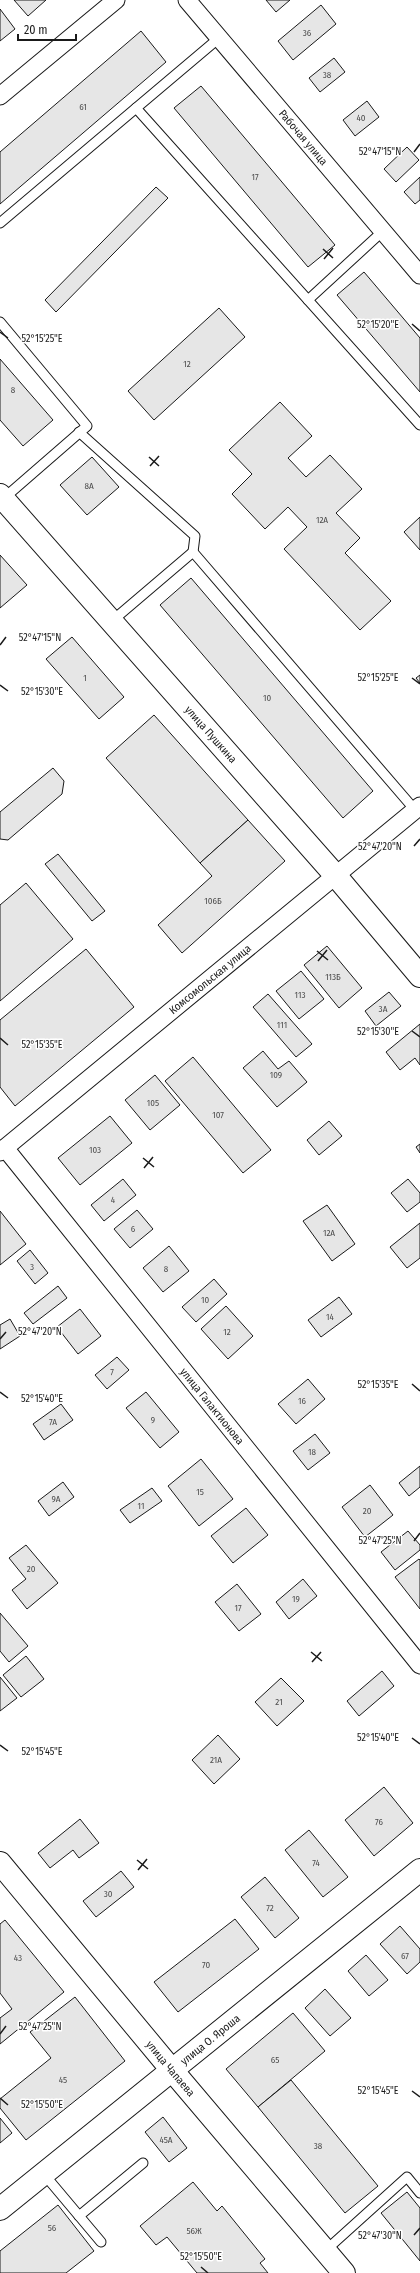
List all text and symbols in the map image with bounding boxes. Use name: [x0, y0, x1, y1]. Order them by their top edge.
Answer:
scale bar: [18, 16, 76, 42]
text: 20 m: [24, 23, 48, 37]
house number: 36: [303, 28, 312, 38]
house number: 38: [323, 70, 332, 80]
house number: 61: [79, 102, 87, 112]
street label: Рабочая улица: [276, 107, 330, 168]
house number: 40: [356, 113, 366, 123]
text: 52°47'15"N: [359, 146, 401, 158]
house number: 17: [251, 172, 259, 182]
text: 52°15'20"E: [357, 319, 399, 331]
text: 52°15'25"E: [22, 333, 63, 345]
house number: 12: [183, 359, 191, 369]
house number: 8: [11, 385, 16, 395]
house number: 8А: [84, 481, 94, 491]
house number: 12А: [316, 515, 328, 525]
text: 52°47'15"N: [19, 632, 61, 644]
text: 52°15'25"E: [358, 672, 399, 684]
house number: 1: [83, 673, 87, 683]
text: 52°15'30"E: [21, 686, 63, 698]
house number: 10: [263, 693, 271, 703]
street label: улица Пушкина: [182, 703, 239, 766]
text: 52°47'20"N: [358, 841, 402, 853]
house number: 106Б: [204, 896, 222, 906]
street label: Комсомольская улица: [167, 942, 254, 1017]
house number: 113Б: [325, 972, 341, 982]
house number: 113: [295, 990, 305, 1000]
house number: 3А: [379, 1004, 388, 1014]
house number: 111: [277, 1020, 287, 1030]
text: 52°15'30"E: [357, 1026, 399, 1038]
text: 52°15'35"E: [21, 1039, 63, 1051]
house number: 109: [270, 1070, 282, 1080]
house number: 105: [147, 1098, 159, 1108]
house number: 107: [212, 1110, 224, 1120]
house number: 103: [89, 1145, 101, 1155]
house number: 4: [111, 1195, 116, 1205]
house number: 6: [131, 1224, 136, 1234]
house number: 12А: [323, 1228, 335, 1238]
house number: 3: [30, 1262, 34, 1272]
house number: 8: [164, 1264, 169, 1274]
house number: 10: [201, 1295, 209, 1305]
house number: 14: [326, 1312, 335, 1322]
text: 52°47'20"N: [18, 1326, 62, 1338]
house number: 12: [223, 1327, 231, 1337]
street label: улица Галактионова: [177, 1366, 246, 1447]
house number: 7: [110, 1367, 114, 1377]
text: 52°15'35"E: [357, 1379, 399, 1391]
text: 52°15'40"E: [21, 1393, 63, 1405]
house number: 16: [298, 1396, 307, 1406]
house number: 9: [151, 1415, 155, 1425]
house number: 7А: [49, 1417, 57, 1427]
house number: 18: [308, 1447, 317, 1457]
house number: 15: [196, 1487, 204, 1497]
house number: 9А: [51, 1494, 61, 1504]
house number: 11: [138, 1501, 144, 1511]
house number: 20: [363, 1506, 372, 1516]
text: 52°47'25"N: [359, 1535, 401, 1547]
house number: 20: [27, 1564, 36, 1574]
house number: 19: [292, 1594, 300, 1604]
house number: 17: [234, 1603, 242, 1613]
house number: 21: [275, 1697, 283, 1707]
text: 52°15'40"E: [357, 1732, 399, 1744]
text: 52°15'45"E: [22, 1746, 63, 1758]
house number: 21А: [210, 1755, 222, 1765]
house number: 76: [375, 1817, 383, 1827]
house number: 74: [312, 1858, 320, 1868]
house number: 30: [104, 1889, 113, 1899]
house number: 72: [266, 1903, 274, 1913]
house number: 67: [401, 1951, 409, 1961]
house number: 43: [14, 1953, 22, 1963]
house number: 70: [202, 1960, 210, 1970]
street label: улица О. Яроша: [178, 2012, 243, 2068]
text: 52°47'25"N: [19, 2021, 61, 2033]
street label: улица Чапаева: [143, 2038, 197, 2099]
house number: 65: [271, 2055, 279, 2065]
house number: 45: [59, 2075, 67, 2085]
text: 52°15'45"E: [358, 2085, 399, 2097]
text: 52°15'50"E: [21, 2099, 63, 2111]
house number: 45А: [159, 2135, 173, 2145]
house number: 38: [314, 2141, 323, 2151]
house number: 56: [48, 2223, 57, 2233]
house number: 56Ж: [186, 2226, 202, 2236]
text: 52°47'30"N: [358, 2230, 402, 2242]
text: 52°15'50"E: [180, 2251, 222, 2263]

